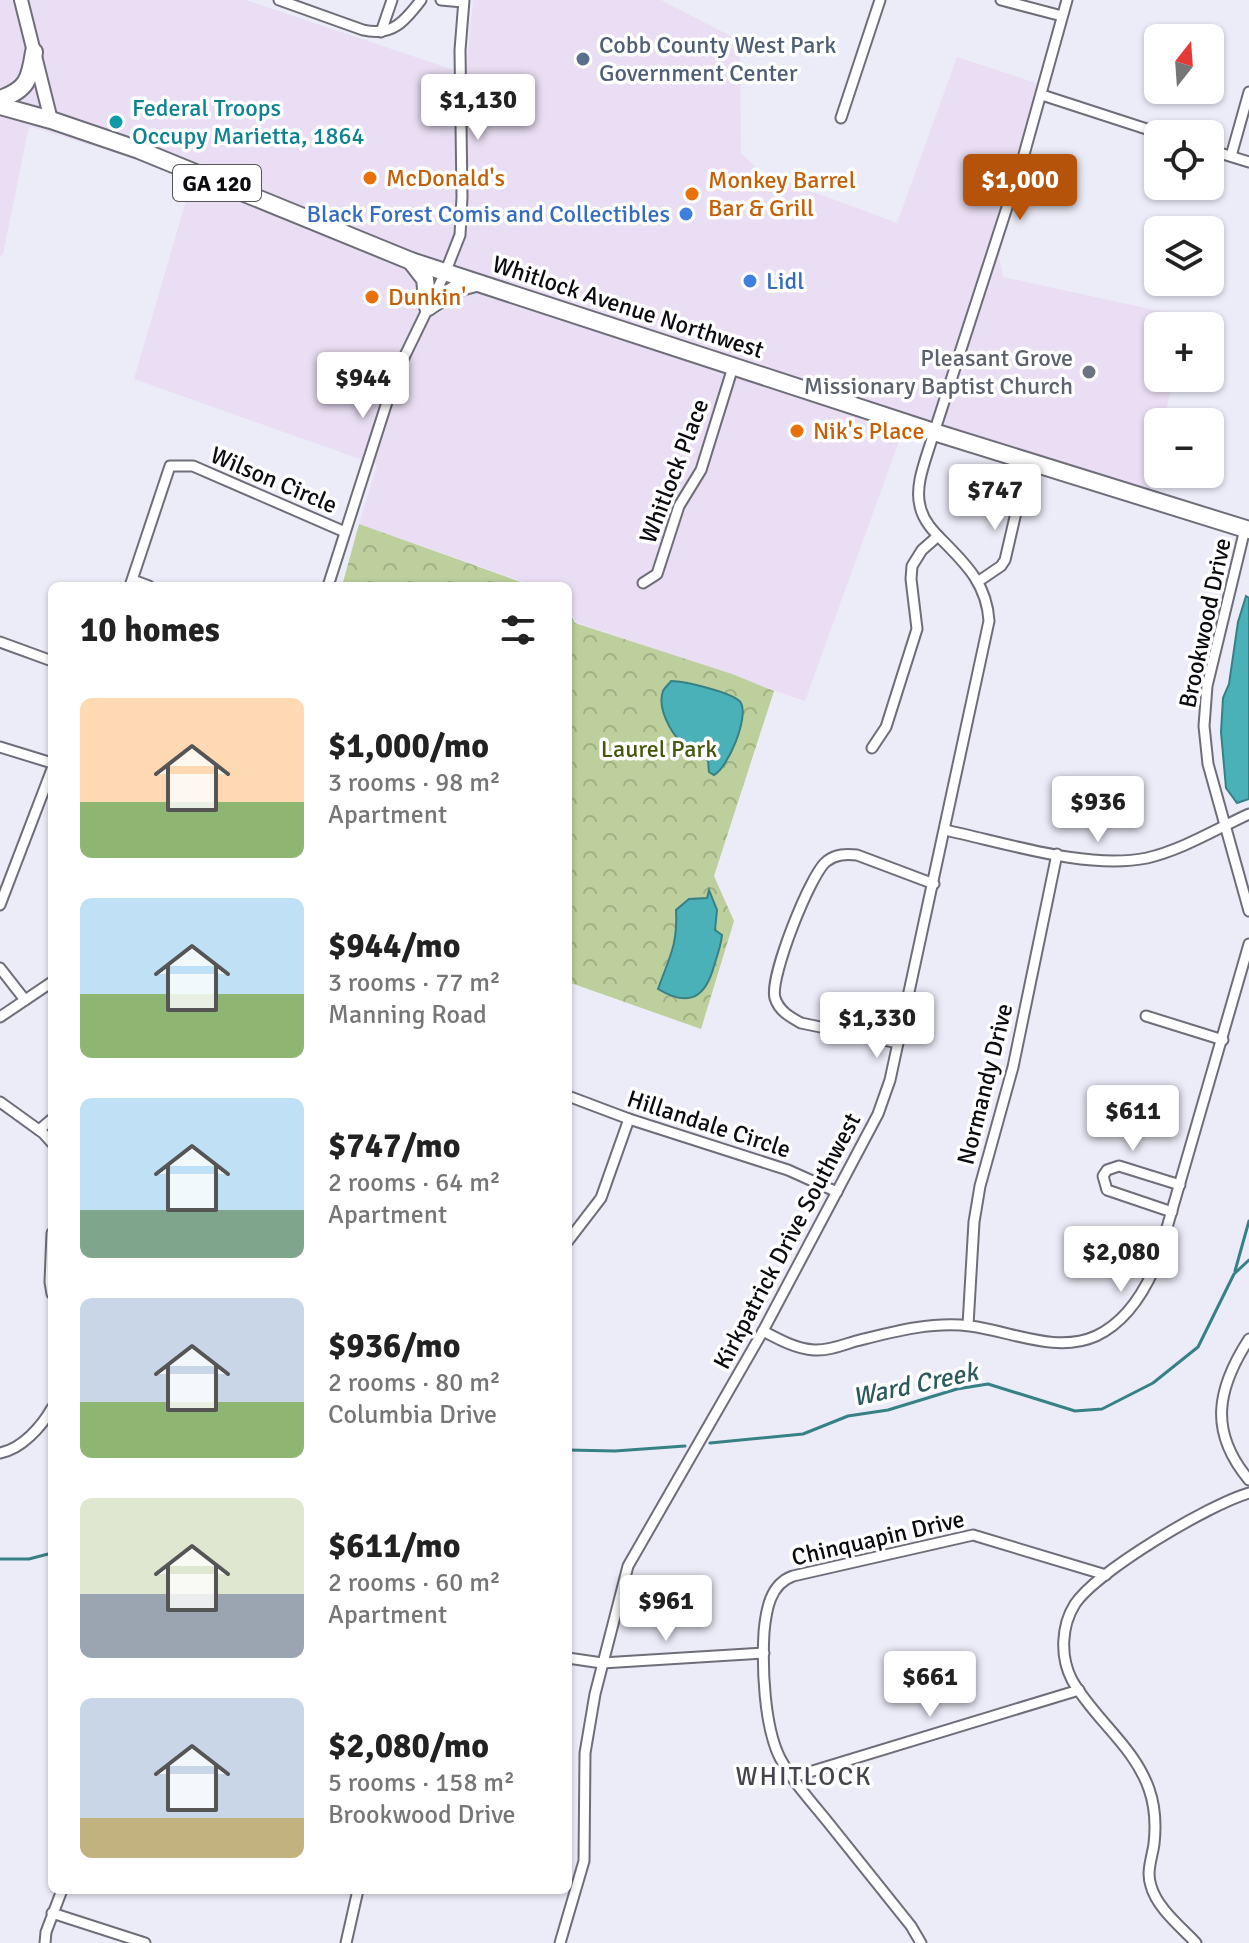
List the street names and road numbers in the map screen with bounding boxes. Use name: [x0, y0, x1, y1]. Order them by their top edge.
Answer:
road number: GA 120: [173, 165, 261, 201]
street label: Whitlock Avenue Northwest: [488, 249, 768, 365]
street label: Whitlock Place: [633, 395, 715, 547]
street label: Wilson Circle: [206, 440, 342, 520]
street label: Brookwood Drive: [1172, 535, 1238, 711]
street label: Normandy Drive: [950, 1000, 1020, 1168]
street label: Hillandale Circle: [623, 1083, 795, 1165]
street label: Kirkpatrick Drive Southwest: [707, 1108, 867, 1374]
street label: Chinquapin Drive: [789, 1504, 967, 1572]

